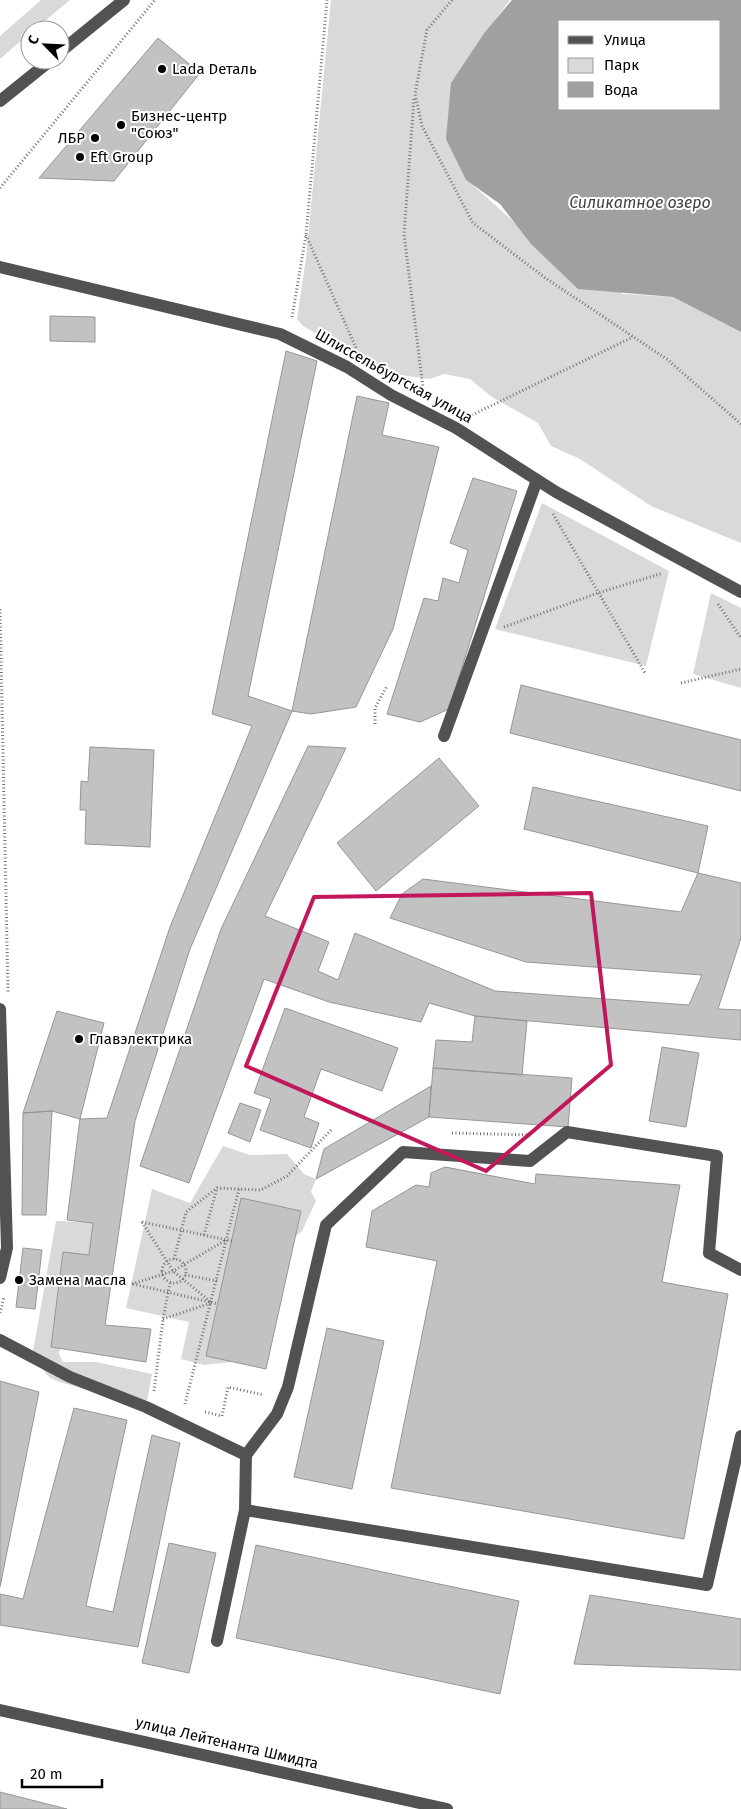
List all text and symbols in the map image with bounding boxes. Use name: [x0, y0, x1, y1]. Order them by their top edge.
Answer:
north arrow: [20, 20, 70, 70]
legend: [558, 20, 721, 110]
text: Улица: [604, 31, 646, 49]
text: С: [24, 33, 43, 47]
text: Парк: [604, 56, 639, 74]
place label: Lada Dеталь: [172, 60, 257, 78]
marker: Lada Dеталь: [156, 63, 168, 75]
text: Вода: [604, 81, 638, 99]
place label: Бизнес-центр "Союз": [131, 107, 227, 142]
marker: Бизнес-центр "Союз": [115, 119, 127, 131]
place label: ЛБР: [58, 129, 85, 147]
marker: ЛБР: [89, 132, 101, 144]
place label: Eft Group: [90, 148, 153, 166]
marker: Eft Group: [74, 151, 86, 163]
water label: Силикатное озеро: [569, 193, 711, 212]
street label: Шлиссельбургская улица: [312, 325, 476, 427]
place label: Главэлектрика: [89, 1030, 192, 1048]
marker: Главэлектрика: [73, 1033, 85, 1045]
place label: Замена масла: [29, 1271, 126, 1289]
marker: Замена масла: [13, 1274, 25, 1286]
street label: улица Лейтенанта Шмидта: [134, 1713, 320, 1773]
scale bar: [22, 1756, 102, 1788]
text: 20 m: [30, 1765, 63, 1783]

